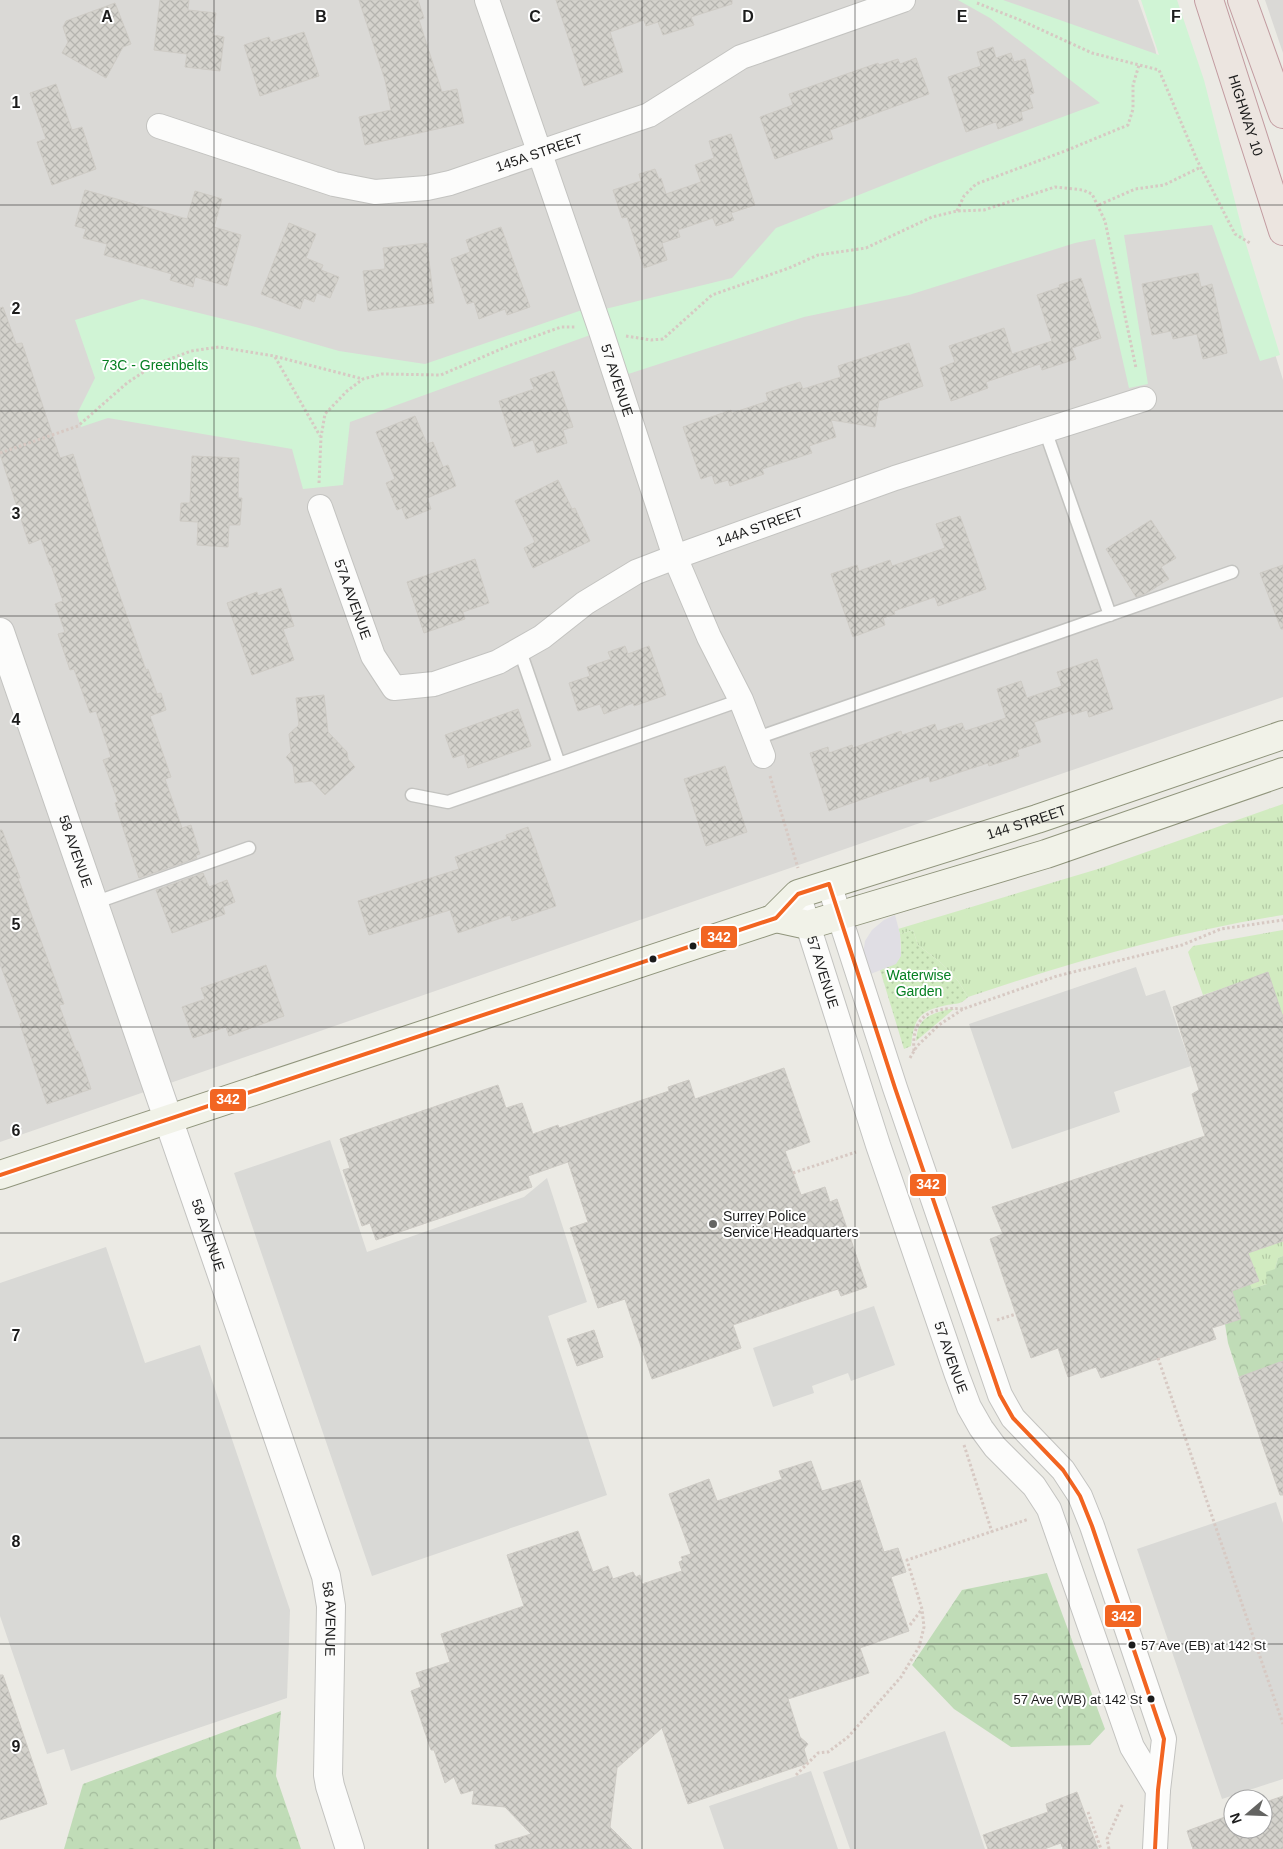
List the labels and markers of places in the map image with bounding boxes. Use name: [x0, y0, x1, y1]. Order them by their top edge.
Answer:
unlabelled marker: [688, 941, 698, 951]
unlabelled marker: [648, 954, 658, 964]
place label: Surrey Police Service Headquarters: [723, 1208, 858, 1240]
marker: Surrey Police Service Headquarters: [707, 1218, 719, 1230]
place label: 57 Ave (EB) at 142 St: [1141, 1638, 1266, 1653]
marker: 57 Ave (EB) at 142 St: [1127, 1640, 1137, 1650]
place label: 57 Ave (WB) at 142 St: [1014, 1692, 1142, 1707]
marker: 57 Ave (WB) at 142 St: [1146, 1694, 1156, 1704]

